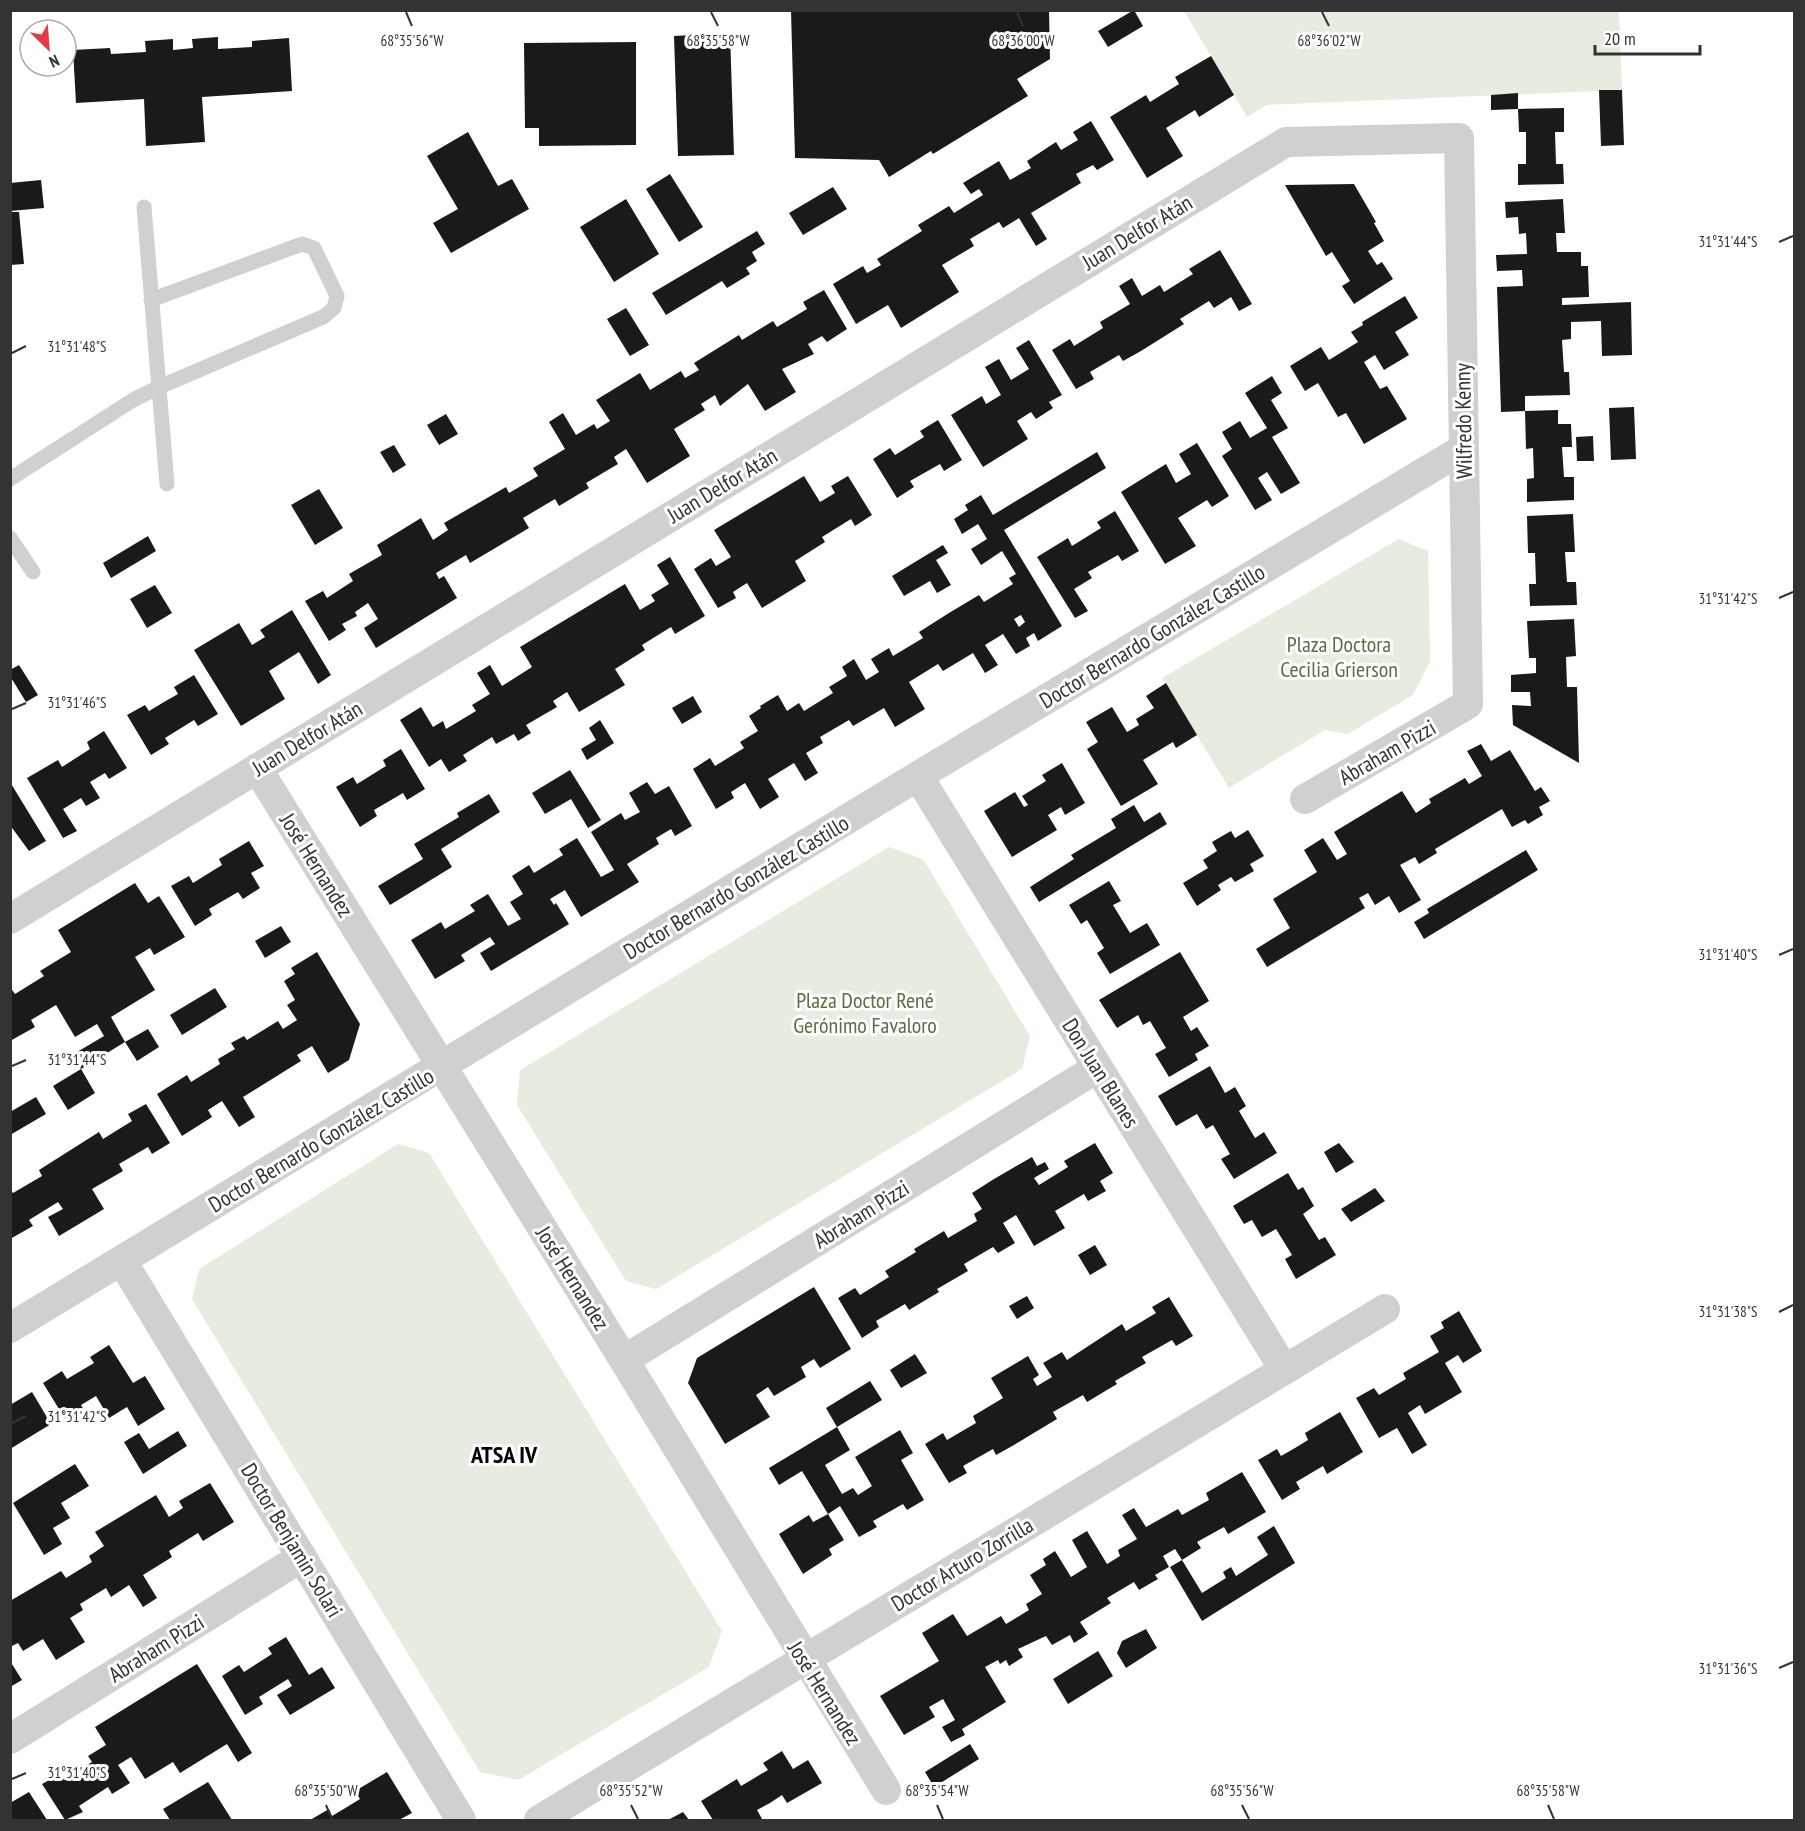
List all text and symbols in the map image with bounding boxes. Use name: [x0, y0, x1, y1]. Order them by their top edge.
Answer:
north arrow: [18, 18, 78, 78]
scale bar: [1595, 18, 1700, 56]
text: 20 m: [1604, 27, 1636, 50]
text: 68°35'56"W: [380, 31, 444, 50]
text: 68°35'58"W: [686, 31, 750, 50]
text: 68°36'00"W: [991, 31, 1055, 50]
text: 68°36'02"W: [1297, 31, 1361, 50]
text: N: [46, 51, 62, 72]
street label: Juan Delfor Atán: [1076, 188, 1197, 276]
text: 31°31'44"S: [1698, 232, 1758, 251]
text: 31°31'48"S: [47, 337, 107, 356]
street label: Wilfredo Kenny: [1448, 362, 1478, 479]
street label: Juan Delfor Atán: [661, 441, 782, 529]
street label: Doctor Bernardo González Castillo: [1034, 558, 1270, 714]
text: 31°31'42"S: [1698, 589, 1758, 608]
park label: Plaza Doctora Cecilia Grierson: [1280, 630, 1398, 683]
text: 31°31'46"S: [47, 693, 107, 712]
street label: Juan Delfor Atán: [246, 694, 367, 782]
street label: Abraham Pizzi: [1333, 713, 1441, 791]
street label: José Hernandez: [273, 807, 360, 922]
street label: Doctor Bernardo González Castillo: [618, 809, 854, 965]
text: 31°31'40"S: [1698, 945, 1758, 964]
park label: Plaza Doctor René Gerónimo Favaloro: [793, 986, 937, 1039]
street label: Don Juan Blanes: [1056, 1013, 1146, 1133]
text: 31°31'44"S: [47, 1050, 107, 1069]
street label: Doctor Bernardo González Castillo: [203, 1062, 439, 1218]
street label: Abraham Pizzi: [808, 1174, 914, 1254]
street label: José Hernandez: [529, 1220, 616, 1335]
text: 31°31'38"S: [1698, 1302, 1758, 1321]
text: 31°31'42"S: [47, 1407, 107, 1426]
district label: ATSA IV: [470, 1439, 538, 1470]
street label: Doctor Benjamin Solari: [235, 1458, 349, 1622]
street label: Doctor Arturo Zorrilla: [886, 1511, 1038, 1617]
street label: Abraham Pizzi: [103, 1608, 209, 1688]
street label: José Hernandez: [781, 1635, 868, 1750]
text: 31°31'36"S: [1698, 1659, 1758, 1678]
text: 31°31'40"S: [47, 1763, 107, 1782]
text: 68°35'50"W: [294, 1781, 358, 1800]
text: 68°35'52"W: [599, 1781, 663, 1800]
text: 68°35'54"W: [905, 1781, 969, 1800]
text: 68°35'56"W: [1210, 1781, 1274, 1800]
text: 68°35'58"W: [1516, 1781, 1580, 1800]

